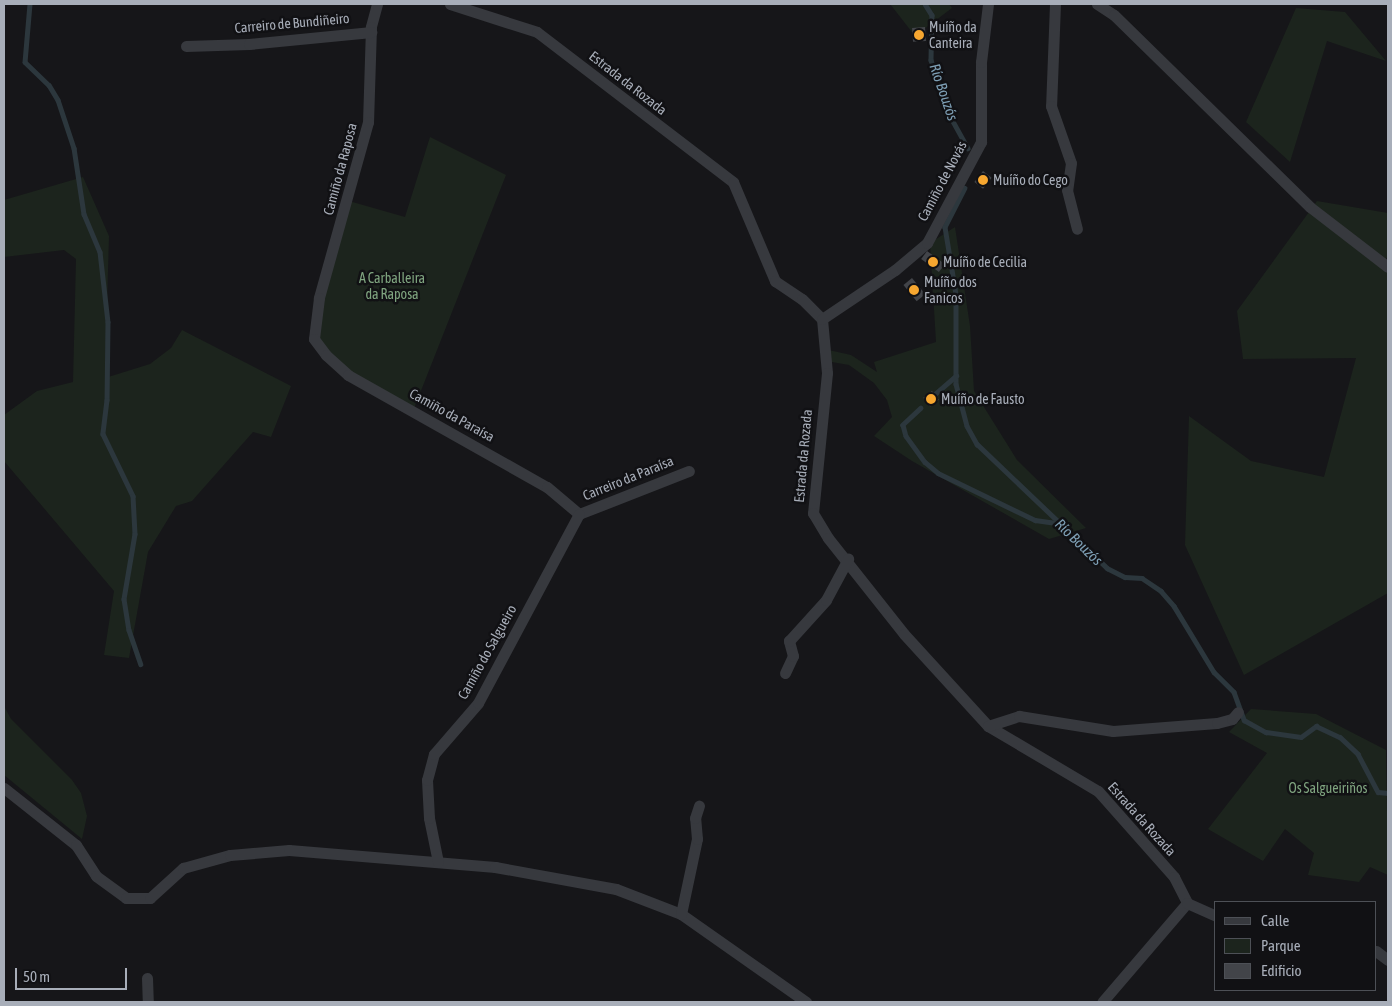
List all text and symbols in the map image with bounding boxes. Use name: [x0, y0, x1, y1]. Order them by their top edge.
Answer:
street label: Carreiro de Bundiñeiro: [234, 10, 350, 36]
place label: Muíño da Canteira: [929, 19, 977, 52]
marker: Muíño da Canteira: [913, 29, 925, 41]
street label: Estrada da Rozada: [586, 48, 670, 118]
water label: Río Bouzós: [926, 61, 962, 123]
street label: Camiño da Raposa: [320, 121, 360, 217]
street label: Camiño de Novás: [914, 138, 970, 224]
place label: Muíño do Cego: [993, 172, 1068, 188]
marker: Muíño do Cego: [977, 174, 989, 186]
place label: Muíño de Cecilia: [943, 254, 1027, 270]
marker: Muíño de Cecilia: [927, 256, 939, 268]
park label: A Carballeira da Raposa: [359, 270, 425, 302]
place label: Muíño dos Fanicos: [924, 274, 977, 306]
marker: Muíño dos Fanicos: [908, 284, 920, 296]
street label: Camiño da Paraísa: [407, 385, 497, 445]
place label: Muíño de Fausto: [941, 391, 1025, 407]
marker: Muíño de Fausto: [925, 393, 937, 405]
street label: Estrada da Rozada: [791, 409, 815, 503]
street label: Carreiro da Paraísa: [580, 452, 676, 504]
water label: Río Bouzós: [1052, 515, 1106, 569]
street label: Camiño do Salgueiro: [454, 602, 520, 702]
street label: Estrada da Rozada: [1104, 779, 1180, 859]
park label: Os Salgueiriños: [1289, 780, 1367, 796]
legend: [1214, 901, 1377, 991]
text: Calle: [1261, 912, 1289, 929]
text: Parque: [1261, 937, 1301, 954]
scale bar: [18, 958, 130, 990]
text: Edificio: [1261, 962, 1302, 979]
text: 50 m: [23, 968, 50, 985]

